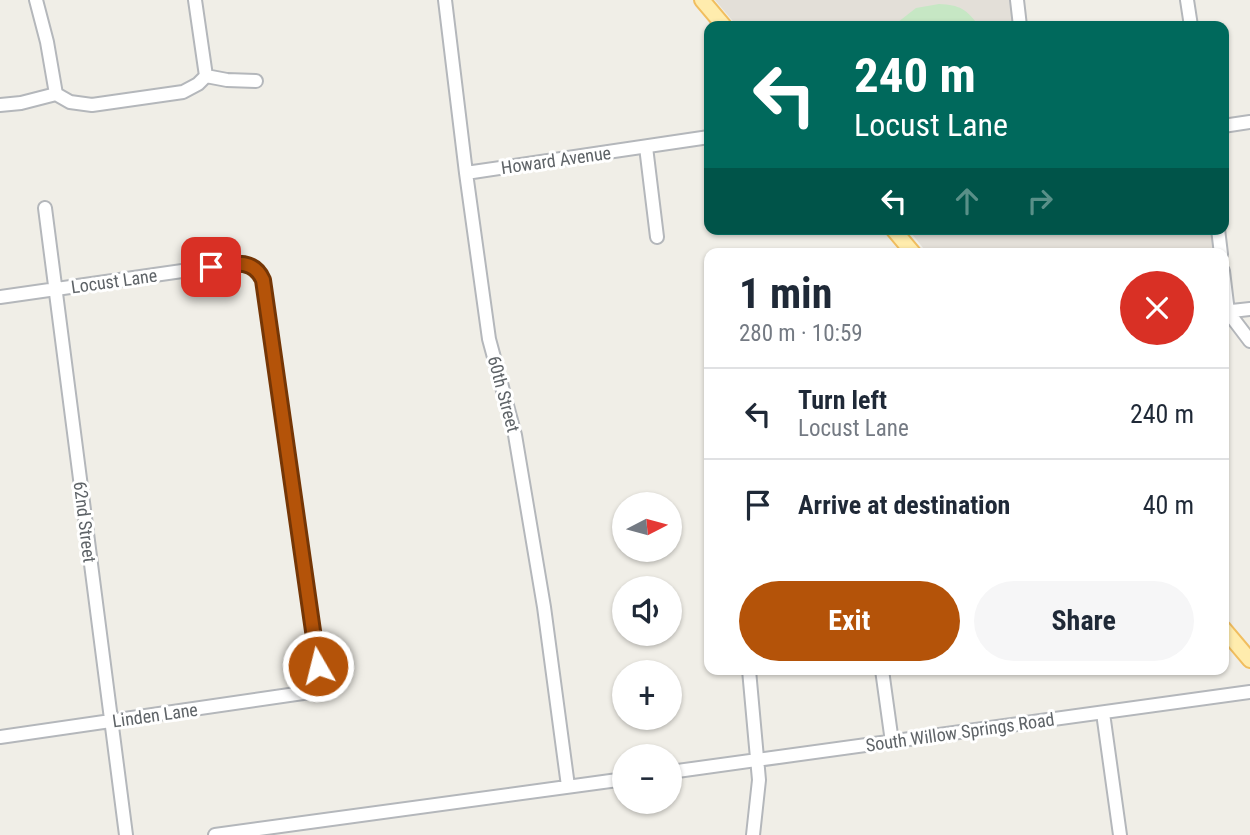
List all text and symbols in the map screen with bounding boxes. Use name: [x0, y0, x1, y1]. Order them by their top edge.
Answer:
text: 240 m: [854, 47, 976, 104]
icon: left: [739, 49, 830, 140]
text: Locust Lane: [854, 106, 1008, 144]
street label: Howard Avenue: [500, 142, 612, 178]
icon: left: [875, 182, 913, 220]
icon: ahead: [948, 182, 986, 220]
icon: right: [1021, 182, 1059, 220]
pin: [181, 237, 241, 297]
icon: arrive: [192, 248, 230, 286]
street label: Locust Lane: [70, 265, 158, 297]
text: 1 min: [739, 269, 832, 318]
button: close: [1120, 271, 1194, 345]
text: 280 m · 10:59: [739, 320, 863, 347]
street label: 60th Street: [484, 354, 524, 434]
text: Turn left: [798, 385, 887, 415]
icon: left: [739, 395, 777, 433]
text: 240 m: [1130, 399, 1194, 429]
text: Locust Lane: [798, 415, 909, 442]
street label: 62nd Street: [70, 480, 100, 564]
icon: arrive: [739, 486, 777, 524]
text: Arrive at destination: [798, 490, 1010, 520]
text: 40 m: [1143, 490, 1194, 520]
north arrow: [612, 492, 682, 562]
map controls: [612, 492, 682, 814]
button: sound: [612, 576, 682, 646]
button: Exit: [739, 581, 960, 661]
button: Share: [974, 581, 1194, 661]
position arrow: [281, 629, 355, 703]
button: +: [612, 660, 682, 730]
street label: Linden Lane: [111, 699, 199, 731]
street label: South Willow Springs Road: [864, 708, 1056, 756]
button: −: [612, 744, 682, 814]

